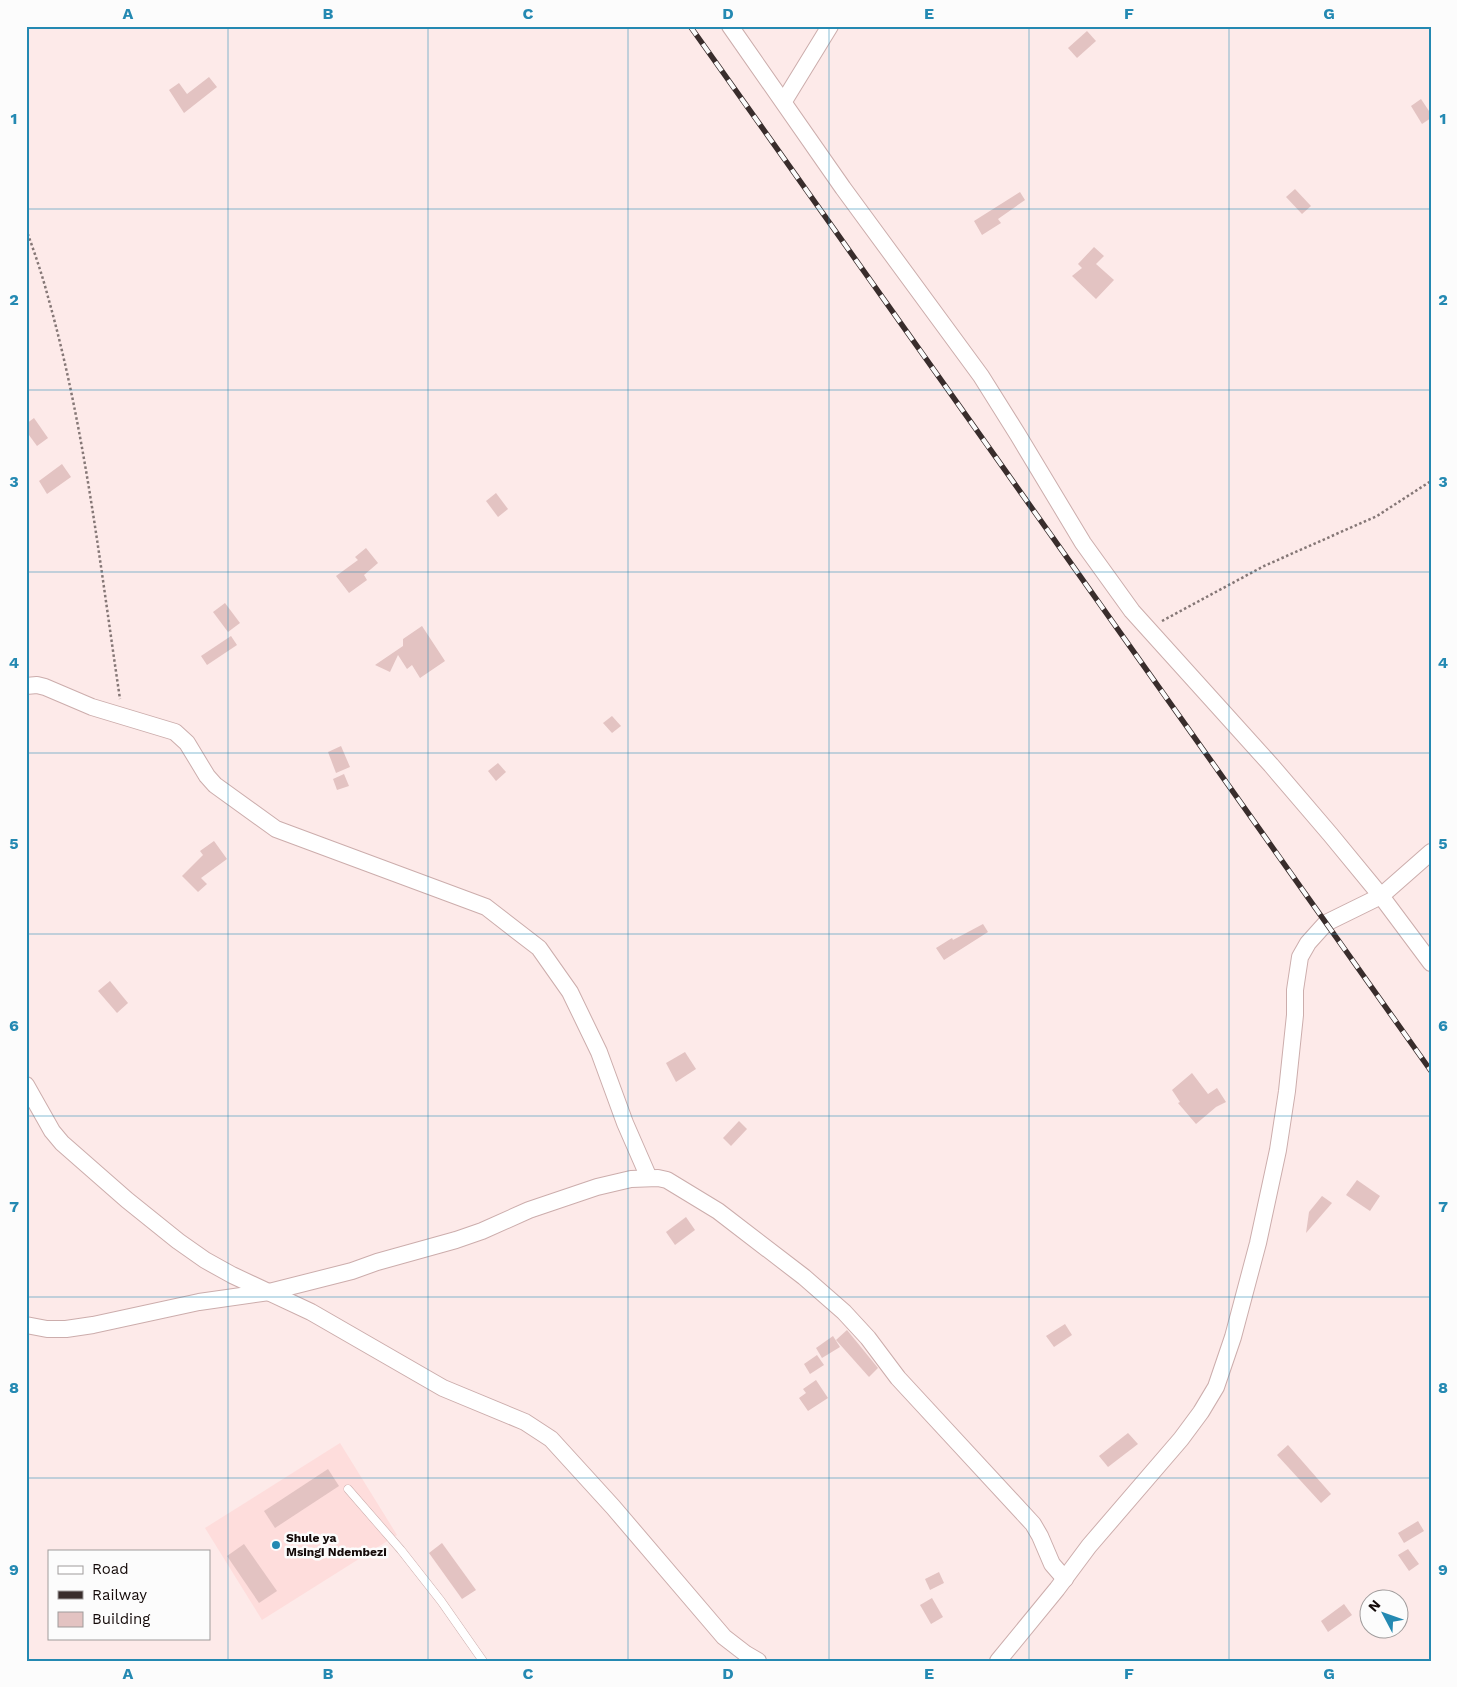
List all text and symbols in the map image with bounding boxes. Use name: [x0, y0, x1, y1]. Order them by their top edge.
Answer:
text: A: [123, 4, 134, 23]
text: B: [323, 4, 334, 23]
text: C: [523, 4, 534, 23]
text: D: [722, 4, 734, 23]
text: E: [924, 4, 934, 23]
text: F: [1124, 4, 1134, 23]
text: G: [1323, 4, 1335, 23]
text: 1: [11, 109, 17, 128]
text: 1: [1440, 109, 1446, 128]
text: 2: [9, 290, 19, 309]
text: 2: [1438, 290, 1448, 309]
text: 3: [9, 472, 19, 491]
text: 3: [1438, 472, 1448, 491]
text: 4: [9, 653, 19, 672]
text: 4: [1438, 653, 1448, 672]
text: 5: [9, 834, 19, 853]
text: 5: [1438, 834, 1448, 853]
text: 6: [9, 1016, 19, 1035]
text: 6: [1438, 1016, 1448, 1035]
text: 7: [9, 1197, 19, 1216]
text: 7: [1438, 1197, 1448, 1216]
text: 8: [9, 1378, 19, 1397]
text: 8: [1438, 1378, 1448, 1397]
place label: Shule ya Msingi Ndembezi: [286, 1531, 387, 1559]
marker: Shule ya Msingi Ndembezi: [270, 1539, 282, 1551]
legend: [48, 1550, 210, 1640]
text: 9: [9, 1560, 19, 1579]
text: Road: [92, 1560, 129, 1578]
text: 9: [1438, 1560, 1448, 1579]
text: Railway: [92, 1586, 147, 1604]
north arrow: [1360, 1590, 1410, 1640]
text: N: [1365, 1596, 1384, 1615]
text: Building: [92, 1610, 150, 1628]
text: A: [123, 1664, 134, 1683]
text: B: [323, 1664, 334, 1683]
text: C: [523, 1664, 534, 1683]
text: D: [722, 1664, 734, 1683]
text: E: [924, 1664, 934, 1683]
text: F: [1124, 1664, 1134, 1683]
text: G: [1323, 1664, 1335, 1683]

